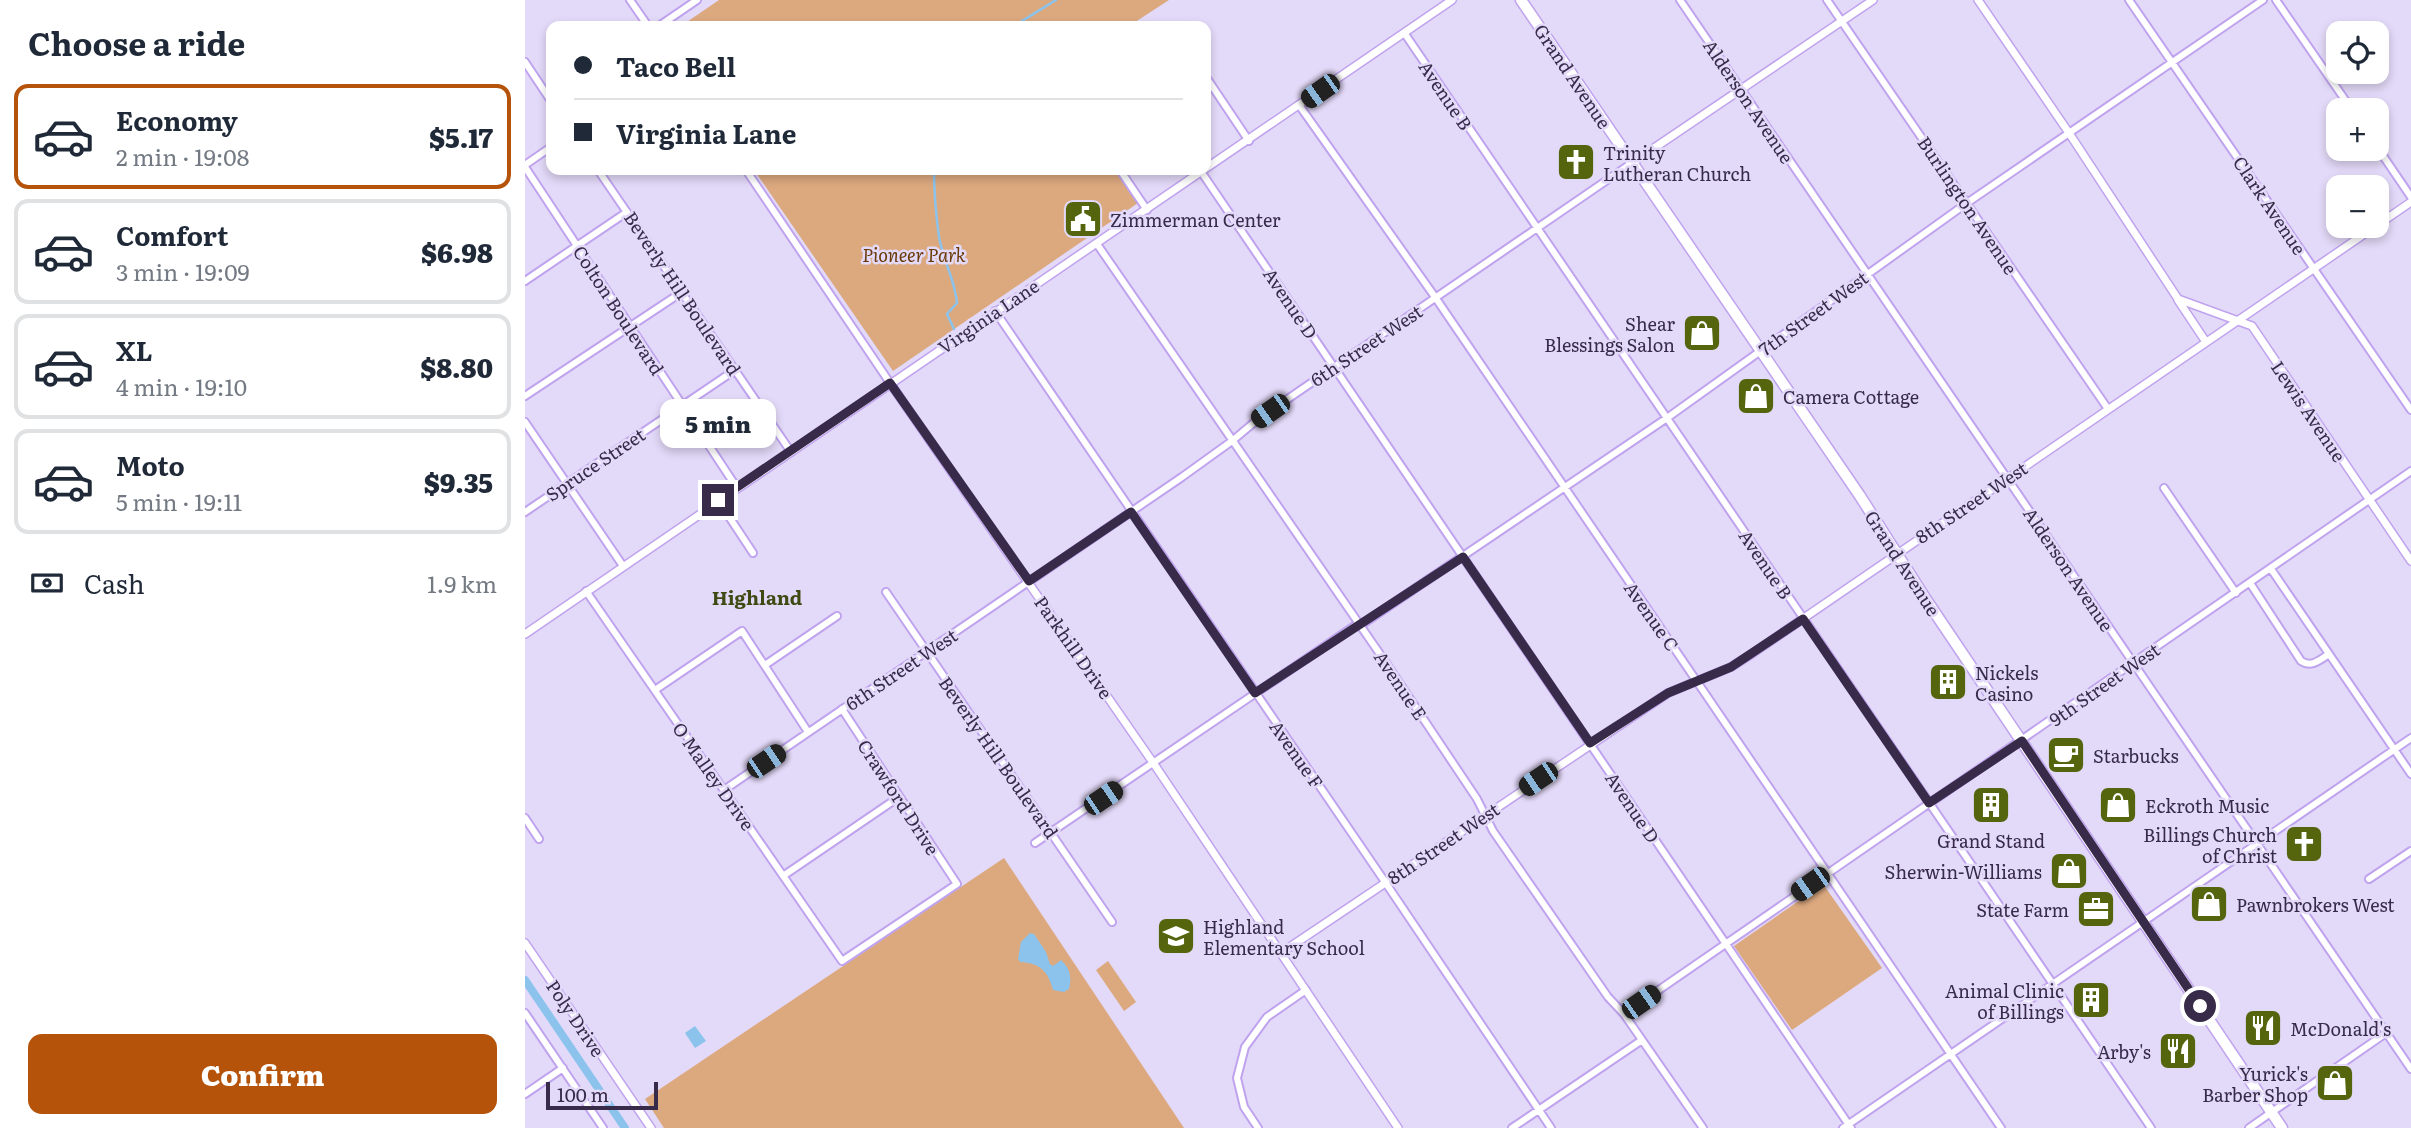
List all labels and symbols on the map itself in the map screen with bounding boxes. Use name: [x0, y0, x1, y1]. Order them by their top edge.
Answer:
street label: Grand Avenue: [1528, 18, 1618, 134]
street label: Alderson Avenue: [1697, 33, 1801, 169]
street label: Avenue B: [1413, 55, 1479, 135]
car: [1297, 70, 1344, 112]
street label: Burlington Avenue: [1912, 130, 2024, 280]
place label: Trinity Lutheran Church: [1603, 139, 1751, 187]
church icon: Trinity Lutheran Church: [1555, 141, 1597, 183]
street label: Clark Avenue: [2227, 150, 2313, 260]
public building icon: Zimmerman Center: [1062, 198, 1104, 240]
street label: Beverly Hill Boulevard: [618, 206, 748, 380]
place label: Zimmerman Center: [1110, 206, 1281, 233]
street label: Colton Boulevard: [567, 240, 671, 380]
park label: Pioneer Park: [862, 241, 966, 268]
street label: Avenue D: [1257, 262, 1325, 344]
street label: 7th Street West: [1753, 264, 1874, 362]
street label: Virginia Lane: [932, 272, 1044, 360]
street label: 6th Street West: [1305, 297, 1428, 393]
place label: Shear Blessings Salon: [1544, 310, 1675, 358]
shop icon: Shear Blessings Salon: [1681, 312, 1723, 354]
street label: Lewis Avenue: [2265, 355, 2353, 467]
shop icon: Camera Cottage: [1735, 375, 1777, 417]
place label: Camera Cottage: [1783, 383, 1919, 410]
car: [1247, 390, 1294, 432]
callout: 5 min: [660, 398, 776, 448]
street label: Spruce Street: [540, 420, 651, 507]
street label: 8th Street West: [1910, 454, 2033, 550]
route end: [702, 484, 734, 516]
street label: Alderson Avenue: [2017, 501, 2121, 637]
street label: Grand Avenue: [1859, 505, 1947, 621]
street label: Avenue B: [1733, 524, 1799, 604]
street label: Avenue C: [1618, 576, 1686, 656]
district label: Highland: [712, 583, 803, 611]
street label: Parkhill Drive: [1028, 590, 1120, 704]
street label: 6th Street West: [840, 621, 963, 717]
street label: 9th Street West: [2043, 635, 2165, 732]
street label: Avenue E: [1368, 645, 1434, 725]
place label: Nickels Casino: [1975, 659, 2038, 707]
building icon: Nickels Casino: [1927, 661, 1969, 703]
street label: Beverly Hill Boulevard: [933, 670, 1065, 844]
street label: Avenue F: [1264, 714, 1330, 794]
street label: O Malley Drive: [667, 716, 761, 836]
street label: Crawford Drive: [851, 734, 947, 860]
cafe icon: Starbucks: [2045, 734, 2087, 776]
car: [743, 741, 790, 781]
place label: Starbucks: [2093, 742, 2179, 769]
car: [1515, 759, 1562, 799]
street label: Avenue D: [1599, 766, 1667, 848]
car: [1080, 778, 1127, 818]
building icon: Grand Stand: [1970, 784, 2012, 826]
shop icon: Eckroth Music: [2097, 784, 2139, 826]
place label: Eckroth Music: [2145, 792, 2269, 819]
street label: 8th Street West: [1382, 795, 1505, 891]
place label: Billings Church of Christ: [2143, 821, 2278, 869]
church icon: Billings Church of Christ: [2283, 823, 2325, 865]
place label: Grand Stand: [1937, 827, 2045, 854]
shop icon: Sherwin-Williams: [2048, 850, 2090, 892]
place label: Sherwin-Williams: [1884, 858, 2042, 885]
car: [1787, 863, 1834, 905]
shop icon: Pawnbrokers West: [2188, 883, 2230, 925]
office icon: State Farm: [2075, 888, 2117, 930]
place label: Pawnbrokers West: [2236, 891, 2395, 918]
place label: State Farm: [1976, 896, 2069, 923]
place label: Highland Elementary School: [1203, 913, 1365, 961]
school or university icon: Highland Elementary School: [1155, 915, 1197, 957]
street label: Poly Drive: [540, 974, 612, 1062]
place label: Animal Clinic of Billings: [1945, 977, 2064, 1025]
building icon: Animal Clinic of Billings: [2070, 979, 2112, 1021]
car: [1618, 981, 1665, 1023]
route start: [2184, 990, 2216, 1022]
restaurant icon: McDonald's: [2242, 1007, 2284, 1049]
place label: McDonald's: [2290, 1015, 2391, 1042]
restaurant icon: Arby's: [2157, 1030, 2199, 1072]
place label: Arby's: [2097, 1038, 2151, 1065]
place label: Yurick's Barber Shop: [2202, 1060, 2308, 1108]
shop icon: Yurick's Barber Shop: [2314, 1062, 2356, 1104]
scale bar: [546, 1079, 658, 1111]

